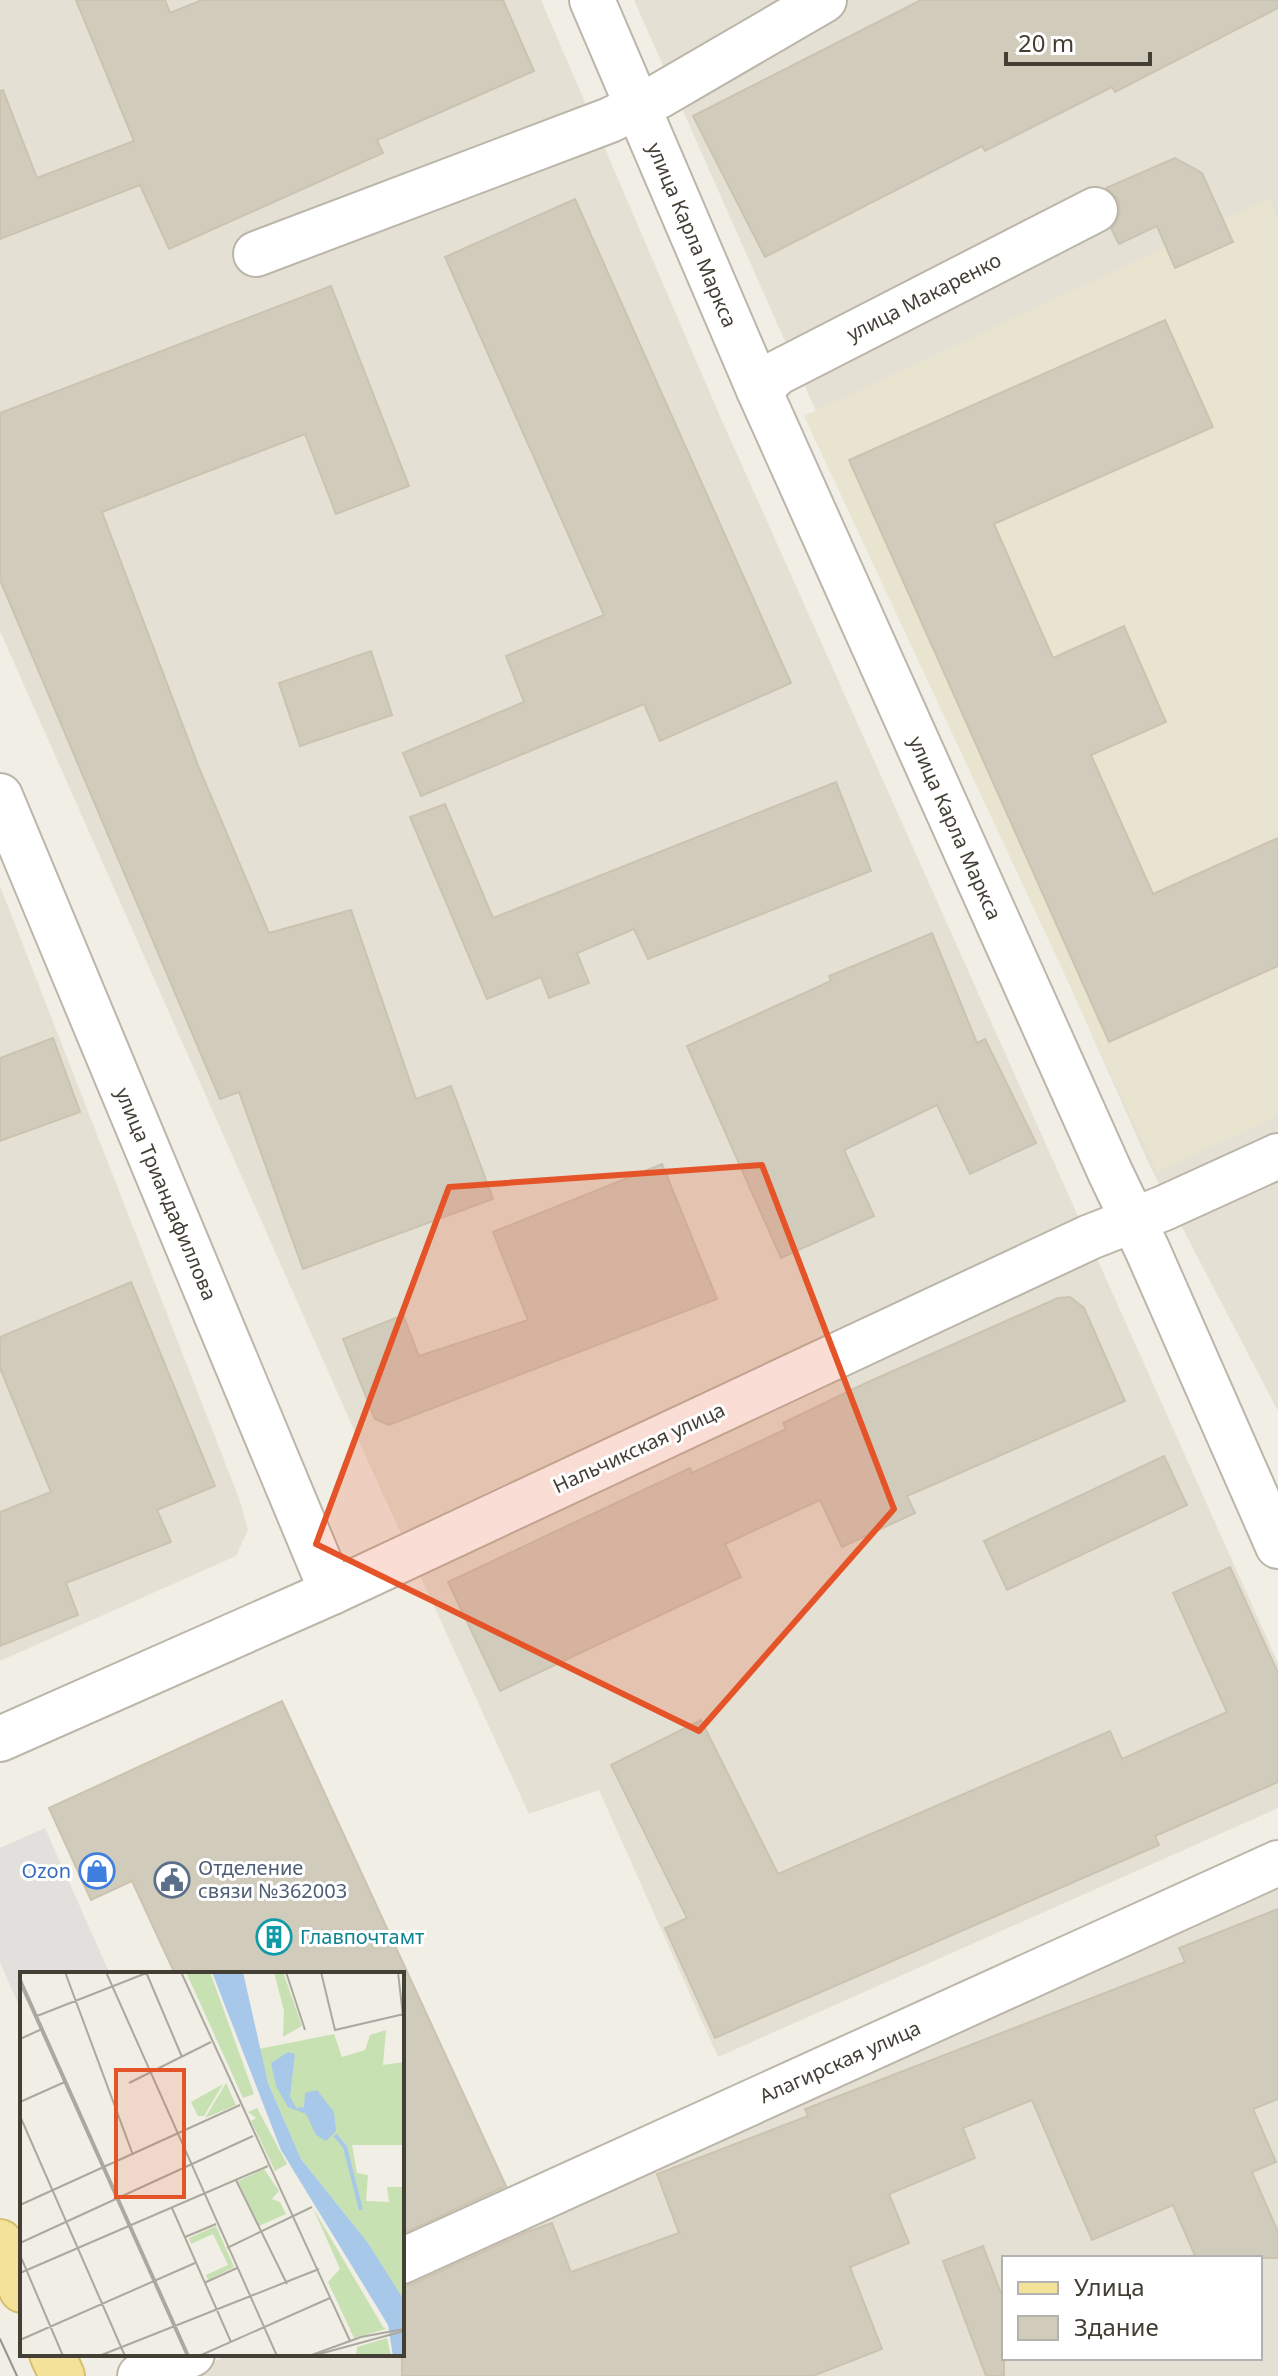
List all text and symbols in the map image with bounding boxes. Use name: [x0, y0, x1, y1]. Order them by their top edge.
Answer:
scale bar: [1006, 16, 1150, 66]
text: 20 m: [1018, 26, 1074, 59]
street label: улица Карла Маркса: [641, 138, 744, 331]
street label: улица Макаренко: [842, 246, 1006, 347]
street label: улица Карла Маркса: [903, 732, 1008, 924]
street label: улица Триандафиллова: [109, 1083, 224, 1304]
street label: Нальчикская улица: [548, 1396, 729, 1499]
shop icon: Ozon: [78, 1852, 116, 1890]
place label: Отделение связи №362003: [198, 1854, 347, 1904]
place label: Ozon: [22, 1857, 71, 1884]
public building icon: Отделение связи №362003: [153, 1861, 191, 1899]
building icon: Главпочтамт: [255, 1918, 293, 1956]
place label: Главпочтамт: [300, 1923, 424, 1950]
inset map: [20, 1972, 404, 2356]
street label: Алагирская улица: [755, 2014, 925, 2109]
legend: [1002, 2256, 1262, 2360]
text: Улица: [1074, 2270, 1145, 2303]
text: Здание: [1074, 2310, 1159, 2343]

